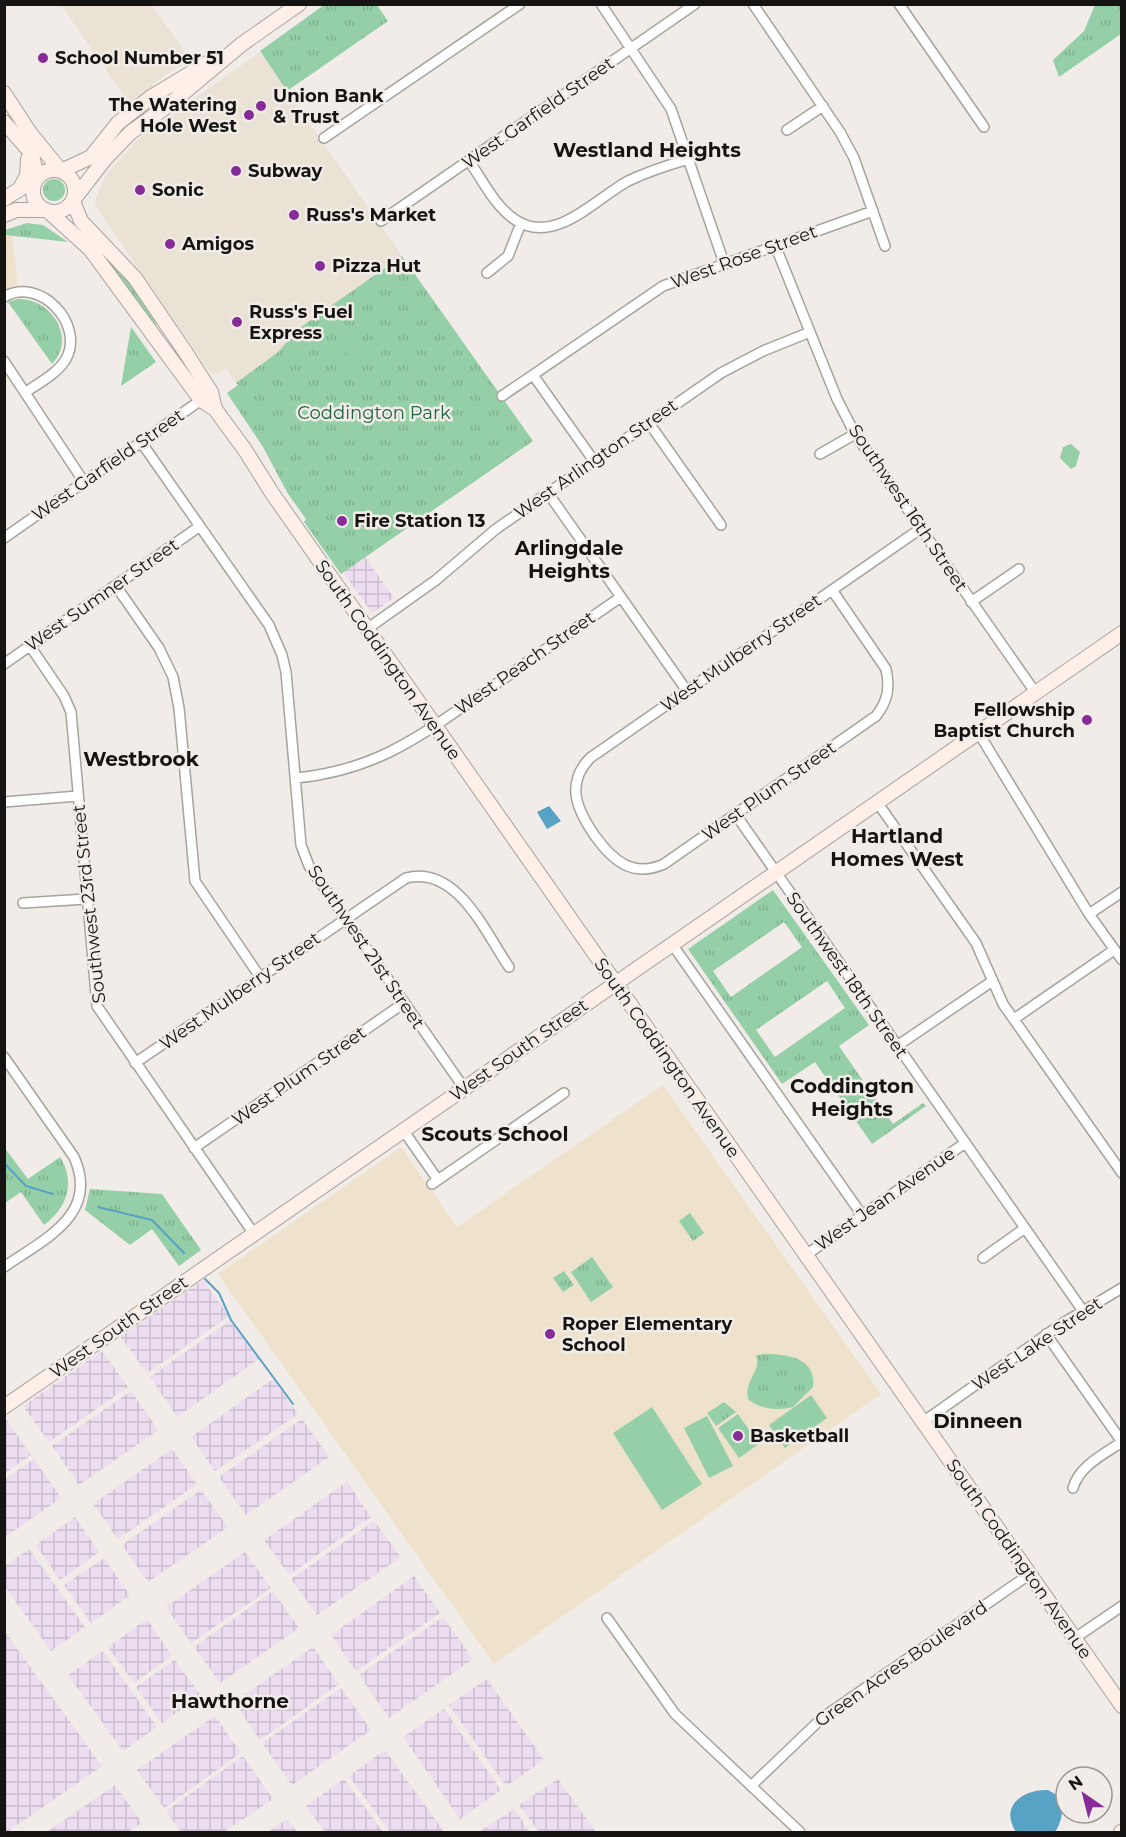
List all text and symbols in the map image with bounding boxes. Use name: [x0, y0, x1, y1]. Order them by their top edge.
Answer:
place label: School Number 51: [55, 47, 224, 69]
marker: School Number 51: [36, 51, 50, 65]
street label: West Garfield Street: [458, 52, 618, 174]
place label: Union Bank & Trust: [273, 85, 384, 128]
place label: The Watering Hole West: [109, 94, 237, 137]
marker: Union Bank & Trust: [254, 99, 268, 113]
marker: The Watering Hole West: [242, 108, 256, 122]
district label: Westland Heights: [553, 138, 741, 162]
place label: Subway: [248, 160, 322, 182]
marker: Subway: [229, 164, 243, 178]
place label: Sonic: [152, 179, 204, 201]
marker: Sonic: [133, 183, 147, 197]
place label: Russ's Market: [306, 204, 436, 226]
marker: Russ's Market: [287, 208, 301, 222]
street label: West Rose Street: [668, 220, 820, 294]
place label: Amigos: [181, 233, 254, 255]
marker: Amigos: [163, 237, 177, 251]
place label: Pizza Hut: [332, 255, 421, 277]
marker: Pizza Hut: [313, 259, 327, 273]
place label: Russ's Fuel Express: [249, 301, 353, 344]
marker: Russ's Fuel Express: [230, 315, 244, 329]
street label: West Arlington Street: [510, 394, 682, 524]
park label: Coddington Park: [297, 402, 451, 424]
street label: West Garfield Street: [28, 404, 188, 526]
street label: Southwest 16th Street: [844, 420, 972, 596]
place label: Fire Station 13: [354, 510, 486, 532]
marker: Fire Station 13: [335, 514, 349, 528]
street label: West Sumner Street: [21, 534, 183, 656]
district label: Arlingdale Heights: [514, 536, 623, 583]
street label: South Coddington Avenue: [310, 556, 466, 764]
street label: West Mulberry Street: [656, 589, 826, 717]
street label: West Peach Street: [451, 606, 599, 720]
place label: Fellowship Baptist Church: [934, 699, 1075, 742]
marker: Fellowship Baptist Church: [1080, 713, 1094, 727]
street label: West Plum Street: [698, 736, 840, 846]
district label: Westbrook: [83, 747, 200, 771]
street label: Southwest 23rd Street: [68, 804, 110, 1004]
district label: Hartland Homes West: [830, 824, 964, 871]
street label: Southwest 21st Street: [303, 861, 429, 1033]
street label: Southwest 18th Street: [781, 888, 913, 1062]
street label: West Mulberry Street: [155, 927, 325, 1055]
street label: South Coddington Avenue: [589, 954, 745, 1162]
street label: West South Street: [446, 994, 592, 1106]
street label: West Plum Street: [228, 1021, 370, 1131]
district label: Coddington Heights: [790, 1074, 914, 1121]
district label: Scouts School: [422, 1122, 568, 1146]
street label: West Jean Avenue: [811, 1142, 959, 1256]
street label: West South Street: [46, 1271, 192, 1383]
street label: West Lake Street: [968, 1292, 1106, 1396]
place label: Roper Elementary School: [562, 1313, 733, 1356]
marker: Roper Elementary School: [543, 1327, 557, 1341]
district label: Dinneen: [933, 1409, 1023, 1433]
place label: Basketball: [750, 1425, 849, 1447]
marker: Basketball: [731, 1429, 745, 1443]
street label: South Coddington Avenue: [941, 1455, 1097, 1663]
street label: Green Acres Boulevard: [811, 1596, 991, 1732]
district label: Hawthorne: [171, 1689, 289, 1713]
north arrow: [1054, 1765, 1114, 1825]
text: N: [1065, 1772, 1086, 1795]

